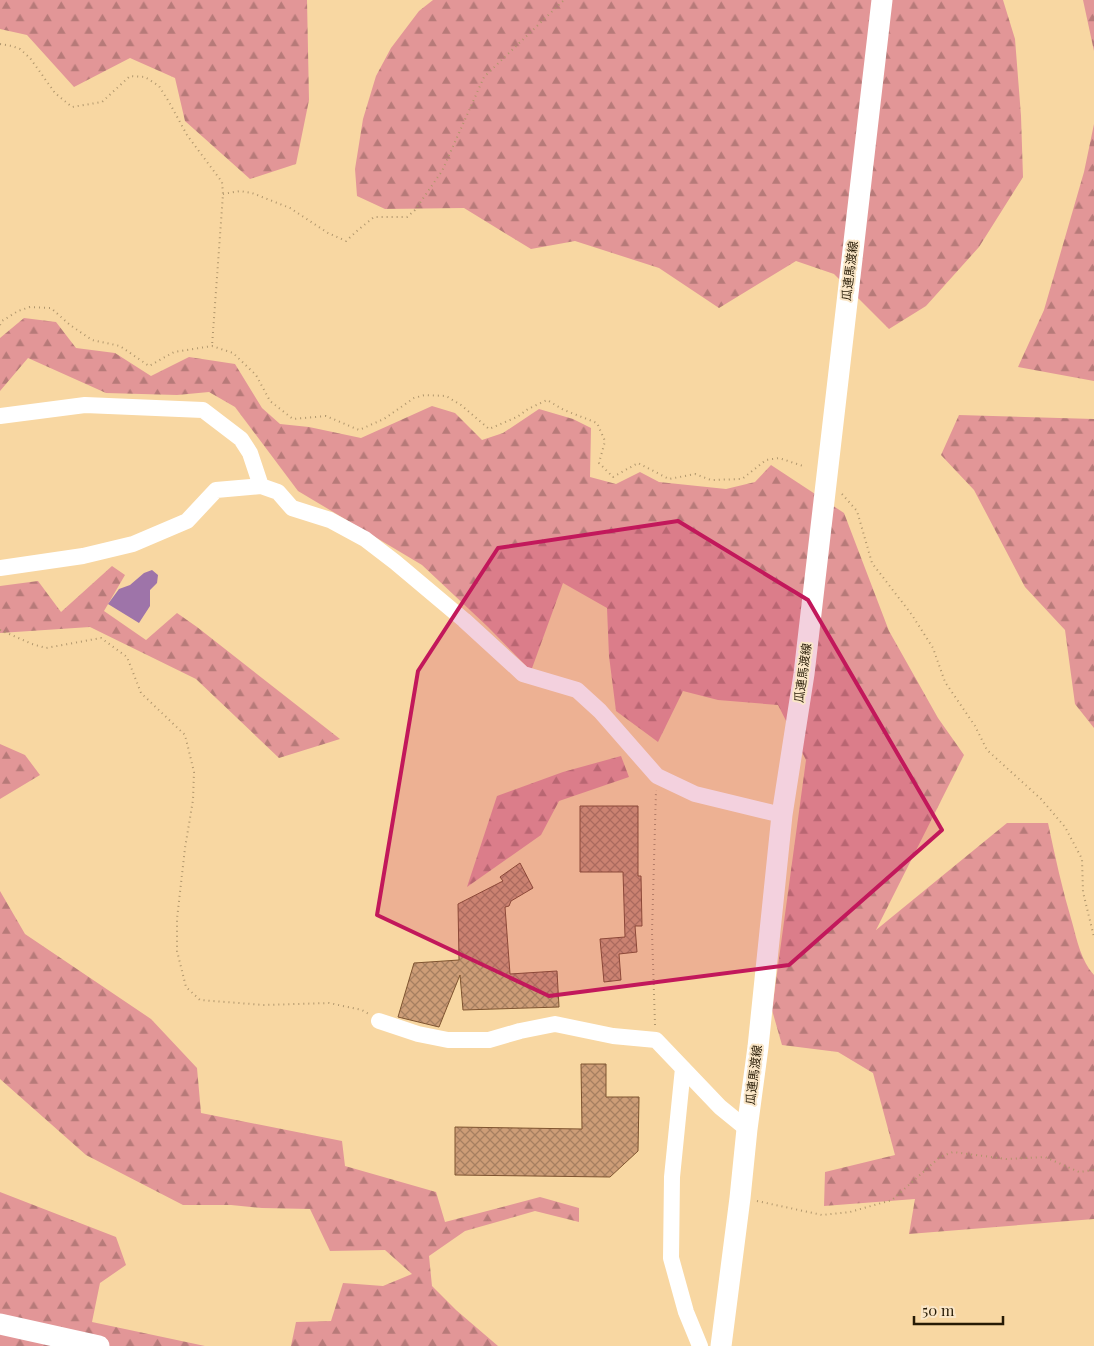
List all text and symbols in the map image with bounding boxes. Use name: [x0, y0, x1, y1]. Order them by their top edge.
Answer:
street label: 瓜連馬渡線: [837, 240, 861, 302]
street label: 瓜連馬渡線: [790, 642, 814, 704]
street label: 瓜連馬渡線: [741, 1044, 765, 1106]
scale bar: [914, 1294, 1003, 1326]
text: 50 m: [922, 1300, 955, 1320]

